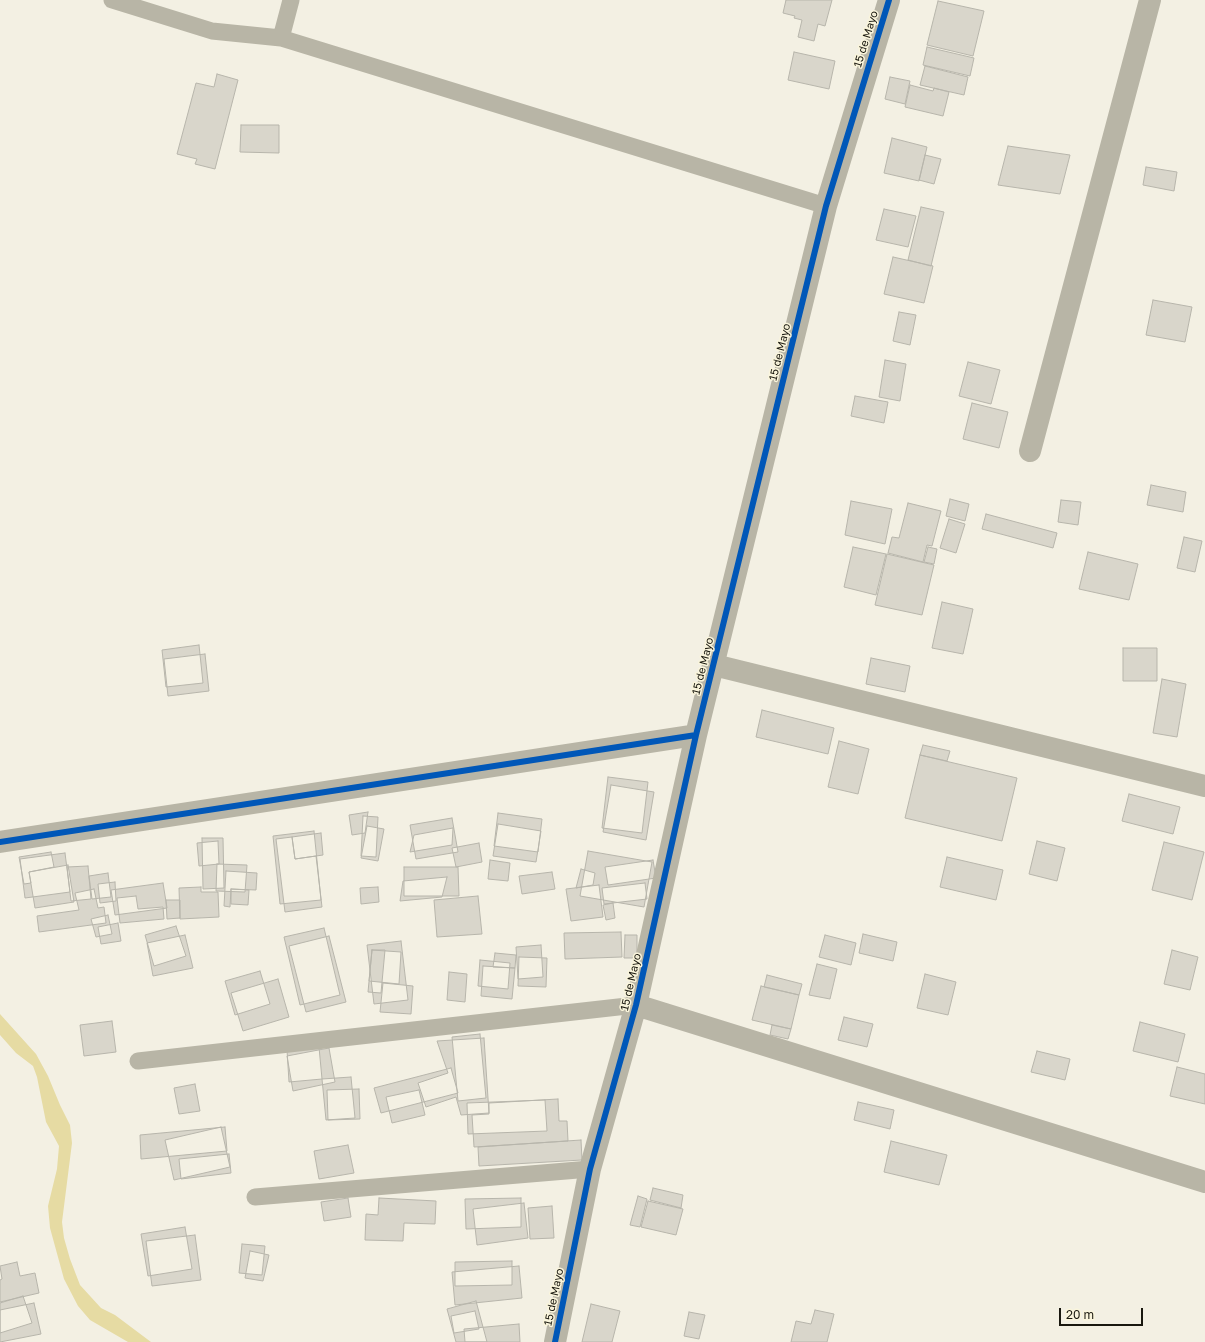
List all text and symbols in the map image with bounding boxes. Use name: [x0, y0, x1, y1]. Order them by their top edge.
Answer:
street label: 15 de Mayo: [851, 9, 881, 69]
street label: 15 de Mayo: [767, 322, 793, 382]
street label: 15 de Mayo: [690, 636, 716, 696]
street label: 15 de Mayo: [618, 952, 644, 1012]
street label: 15 de Mayo: [541, 1267, 567, 1327]
scale bar: [1061, 1300, 1145, 1326]
text: 20 m: [1066, 1307, 1094, 1322]

